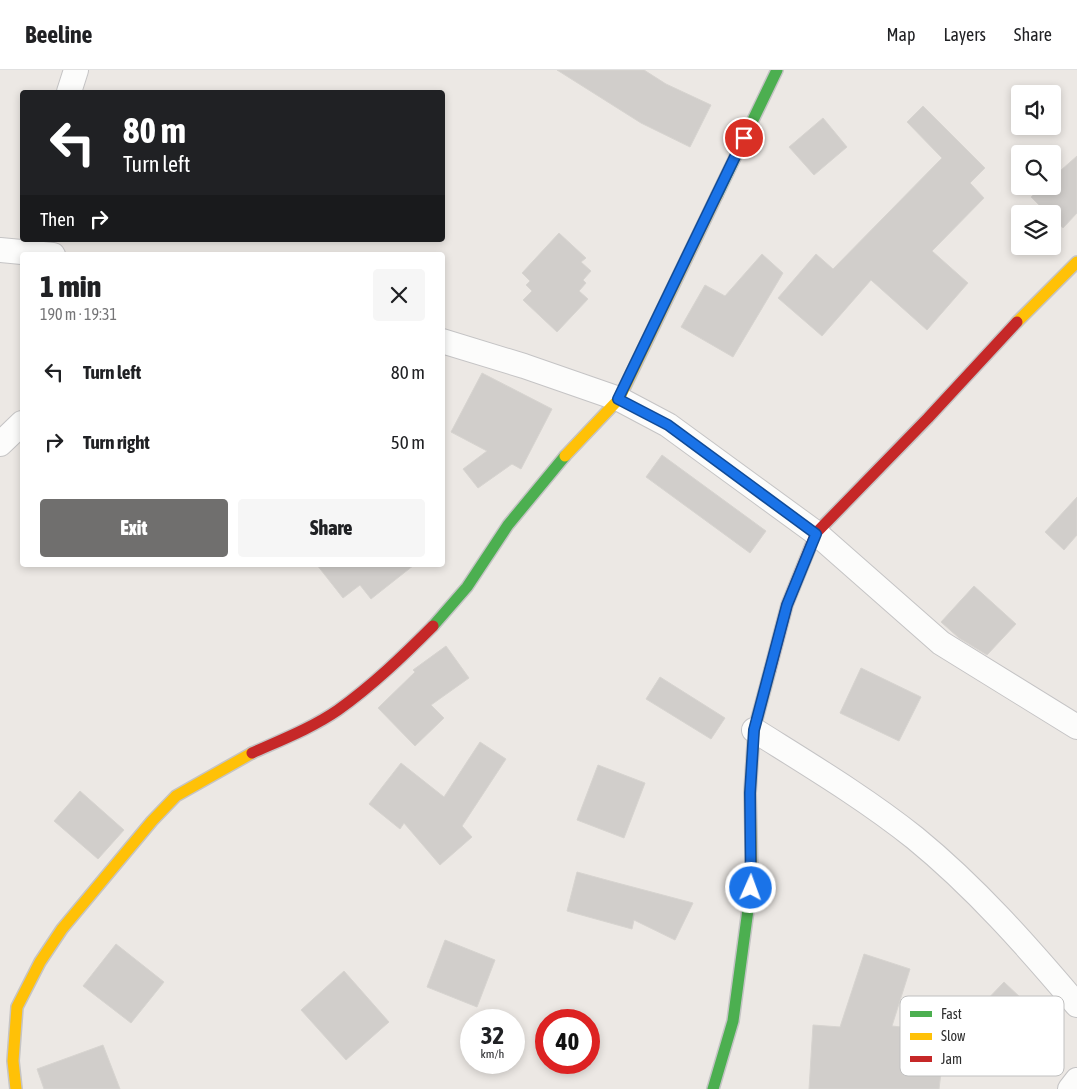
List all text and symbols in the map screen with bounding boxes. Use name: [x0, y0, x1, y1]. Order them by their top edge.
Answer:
text: Beeline: [25, 21, 92, 48]
text: Map: [886, 24, 915, 45]
text: Layers: [943, 24, 986, 45]
text: Share: [1014, 24, 1052, 45]
map controls: [1011, 85, 1061, 255]
button: sound: [1011, 85, 1061, 135]
icon: left: [40, 110, 105, 175]
text: 80 m: [123, 110, 186, 150]
pin: [723, 117, 765, 159]
icon: arrive: [730, 124, 758, 152]
button: search: [1011, 145, 1061, 195]
text: Turn left: [123, 151, 190, 177]
icon: right: [85, 205, 113, 233]
button: layers: [1011, 205, 1061, 255]
text: Then: [40, 208, 75, 230]
text: 1 min: [40, 269, 101, 303]
button: close: [373, 269, 425, 321]
text: 190 m · 19:31: [40, 305, 117, 323]
icon: left: [40, 358, 68, 386]
text: Turn left: [83, 361, 141, 383]
text: 80 m: [391, 361, 425, 383]
icon: right: [40, 428, 68, 456]
text: Turn right: [83, 431, 150, 453]
text: 50 m: [391, 431, 425, 453]
button: Exit: [40, 499, 228, 557]
button: Share: [238, 499, 425, 557]
position arrow: [724, 861, 776, 913]
legend: [900, 996, 1064, 1076]
text: Fast: [941, 1006, 962, 1022]
speed limit sign: 40: [535, 1009, 600, 1074]
text: 32: [481, 1021, 504, 1049]
text: Slow: [941, 1028, 966, 1044]
text: km/h: [481, 1047, 504, 1061]
text: Jam: [941, 1051, 962, 1067]

